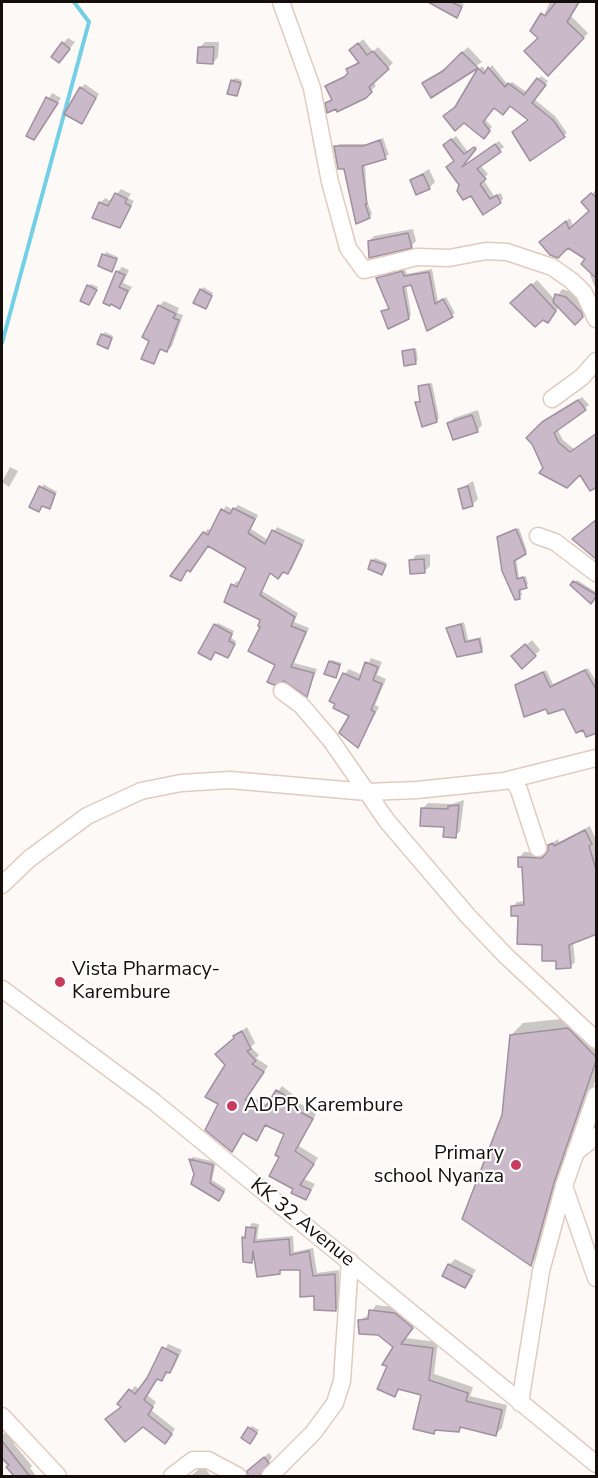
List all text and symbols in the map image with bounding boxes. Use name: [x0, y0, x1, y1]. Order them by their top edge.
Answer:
place label: Vista Pharmacy- Karembure: [72, 958, 220, 1005]
marker: Vista Pharmacy- Karembure: [53, 975, 67, 989]
place label: ADPR Karembure: [244, 1094, 403, 1118]
marker: ADPR Karembure: [225, 1099, 239, 1113]
place label: Primary school Nyanza: [374, 1142, 504, 1189]
marker: Primary school Nyanza: [509, 1158, 523, 1172]
street label: KK 32 Avenue: [245, 1174, 359, 1272]

